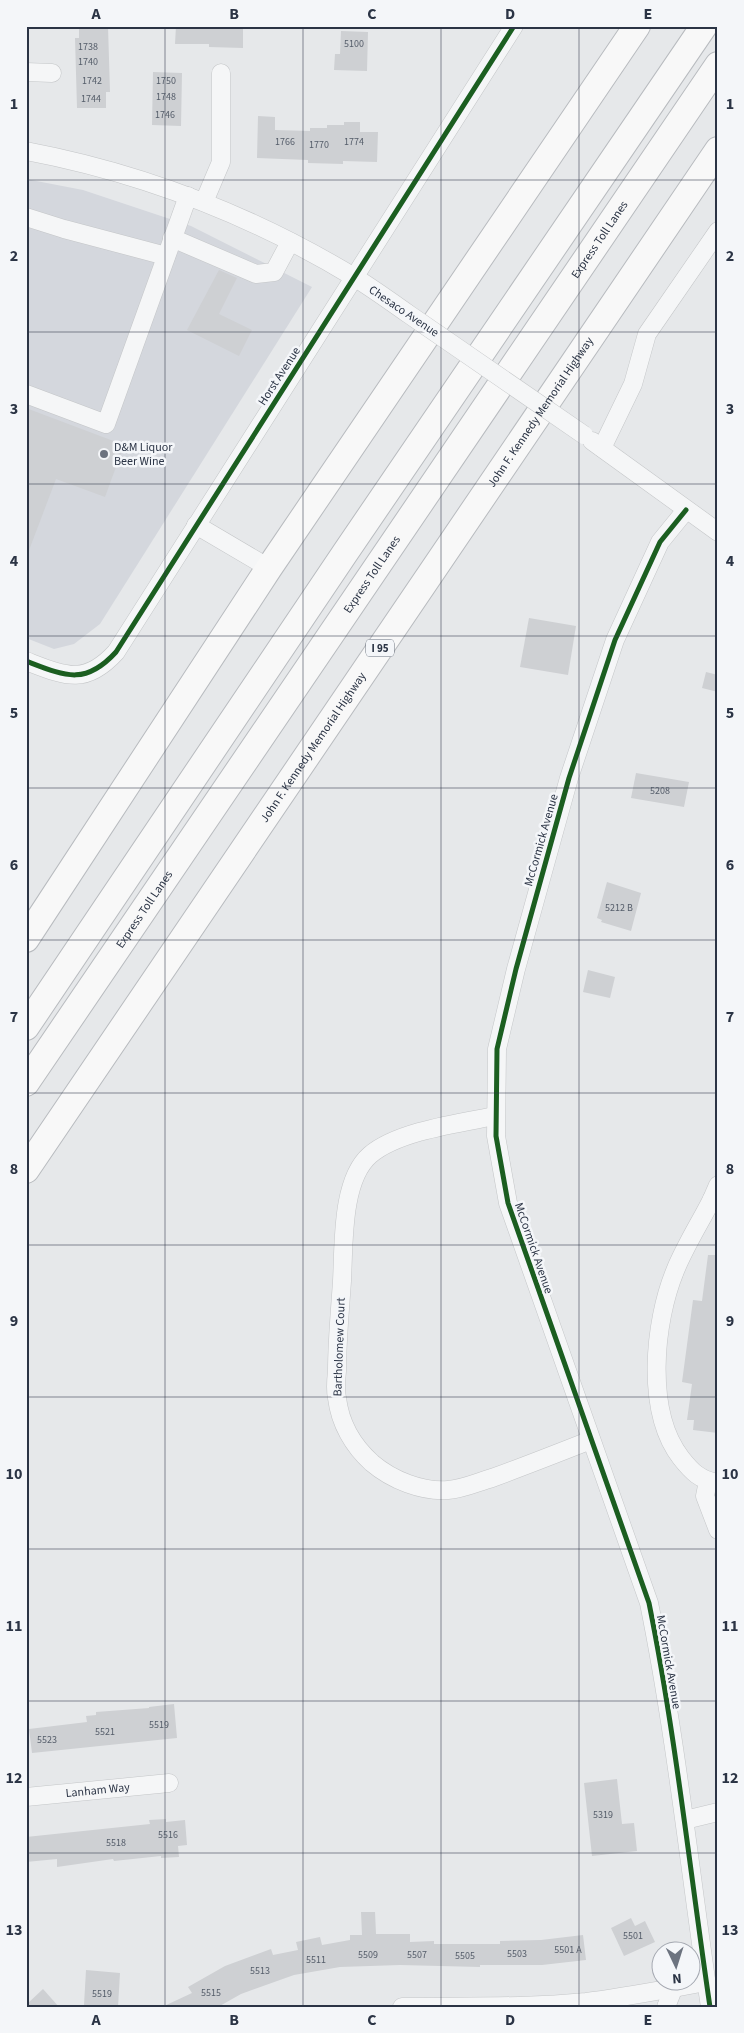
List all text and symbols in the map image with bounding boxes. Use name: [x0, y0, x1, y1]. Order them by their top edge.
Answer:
text: A: [90, 3, 101, 25]
text: B: [229, 3, 239, 25]
text: C: [367, 3, 377, 25]
text: D: [505, 3, 515, 25]
text: E: [644, 3, 652, 25]
house number: 5100: [344, 37, 364, 51]
house number: 1738: [78, 40, 98, 54]
house number: 1740: [78, 55, 98, 69]
house number: 1742: [82, 74, 102, 88]
house number: 1750: [156, 74, 176, 88]
house number: 1748: [156, 90, 176, 104]
house number: 1744: [81, 92, 101, 106]
text: 1: [10, 93, 18, 115]
text: 1: [726, 93, 734, 115]
house number: 1746: [155, 108, 175, 122]
house number: 1766: [275, 135, 295, 149]
house number: 1774: [344, 135, 364, 149]
house number: 1770: [309, 138, 329, 152]
street label: Express Toll Lanes: [567, 197, 632, 282]
text: 2: [10, 245, 18, 267]
text: 2: [726, 245, 734, 267]
street label: Chesaco Avenue: [365, 282, 442, 341]
street label: John F. Kennedy Memorial Highway: [484, 333, 598, 491]
street label: Horst Avenue: [254, 344, 305, 409]
text: 3: [10, 398, 18, 420]
text: 3: [726, 398, 734, 420]
place label: D&M Liquor Beer Wine: [114, 439, 173, 470]
marker: D&M Liquor Beer Wine: [98, 448, 110, 460]
street label: Express Toll Lanes: [340, 532, 405, 617]
text: 4: [10, 550, 19, 572]
text: 4: [726, 550, 735, 572]
road number: I 95: [366, 640, 394, 656]
street label: John F. Kennedy Memorial Highway: [256, 669, 371, 826]
text: 5: [10, 702, 18, 724]
text: 5: [726, 702, 734, 724]
house number: 5208: [650, 784, 670, 798]
street label: McCormick Avenue: [520, 792, 563, 888]
text: 6: [10, 854, 18, 876]
text: 6: [726, 854, 734, 876]
street label: Express Toll Lanes: [112, 867, 177, 952]
house number: 5212 B: [605, 901, 633, 915]
text: 7: [10, 1006, 18, 1028]
text: 7: [726, 1006, 734, 1028]
text: 8: [10, 1158, 18, 1180]
text: 8: [726, 1158, 734, 1180]
street label: McCormick Avenue: [510, 1200, 557, 1296]
street label: Bartholomew Court: [329, 1297, 350, 1397]
text: 9: [10, 1310, 18, 1332]
text: 9: [726, 1310, 734, 1332]
text: 10: [6, 1463, 22, 1485]
text: 10: [722, 1463, 738, 1485]
street label: McCormick Avenue: [652, 1614, 685, 1711]
text: 11: [6, 1615, 22, 1637]
text: 11: [722, 1615, 738, 1637]
house number: 5519: [149, 1718, 169, 1732]
house number: 5521: [95, 1725, 115, 1739]
house number: 5523: [37, 1733, 57, 1747]
text: 12: [6, 1767, 22, 1789]
text: 12: [722, 1767, 738, 1789]
street label: Lanham Way: [65, 1779, 131, 1802]
house number: 5319: [593, 1808, 613, 1822]
house number: 5516: [158, 1828, 178, 1842]
house number: 5518: [106, 1836, 126, 1850]
text: 13: [6, 1919, 22, 1941]
text: 13: [722, 1919, 738, 1941]
house number: 5501: [623, 1929, 643, 1943]
north arrow: [652, 1940, 702, 1990]
house number: 5501 A: [554, 1943, 582, 1957]
house number: 5503: [507, 1947, 527, 1961]
house number: 5509: [358, 1948, 378, 1962]
house number: 5507: [407, 1948, 427, 1962]
house number: 5505: [455, 1949, 475, 1963]
house number: 5511: [306, 1953, 326, 1967]
house number: 5513: [250, 1964, 270, 1978]
text: N: [671, 1968, 682, 1988]
house number: 5515: [201, 1986, 221, 2000]
house number: 5519: [92, 1987, 112, 2001]
text: A: [90, 2009, 101, 2031]
text: B: [229, 2009, 239, 2031]
text: C: [367, 2009, 377, 2031]
text: D: [505, 2009, 515, 2031]
text: E: [644, 2009, 652, 2031]

